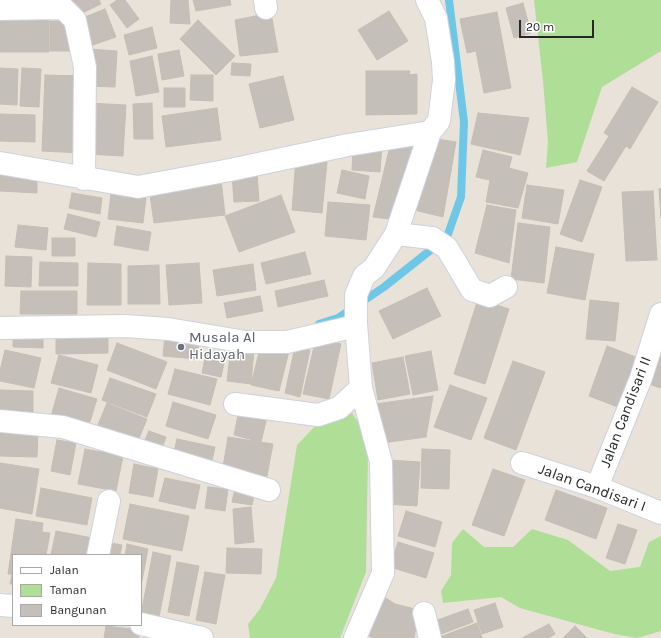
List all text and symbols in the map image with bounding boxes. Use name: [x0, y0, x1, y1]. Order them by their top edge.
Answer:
scale bar: [521, 12, 596, 38]
text: 20 m: [526, 20, 554, 34]
place label: Musala Al Hidayah: [189, 329, 256, 364]
marker: Musala Al Hidayah: [176, 342, 186, 352]
street label: Jalan Candisari II: [597, 354, 655, 470]
street label: Jalan Candisari I: [536, 460, 648, 516]
legend: [12, 554, 142, 626]
text: Jalan: [50, 563, 79, 577]
text: Taman: [50, 583, 87, 597]
text: Bangunan: [50, 603, 106, 617]

